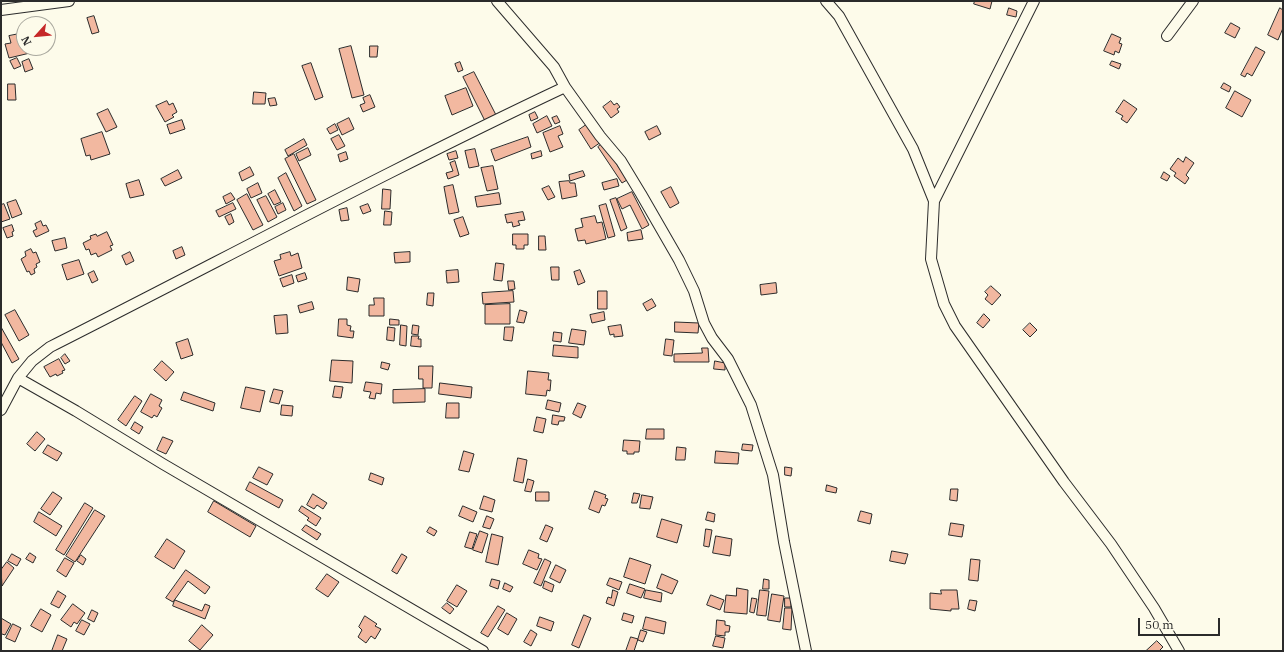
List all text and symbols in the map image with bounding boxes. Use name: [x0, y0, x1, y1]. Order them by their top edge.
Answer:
north arrow: [16, 16, 56, 56]
text: N: [18, 34, 34, 48]
scale bar: [1140, 610, 1222, 636]
text: 50 m: [1145, 617, 1174, 632]

